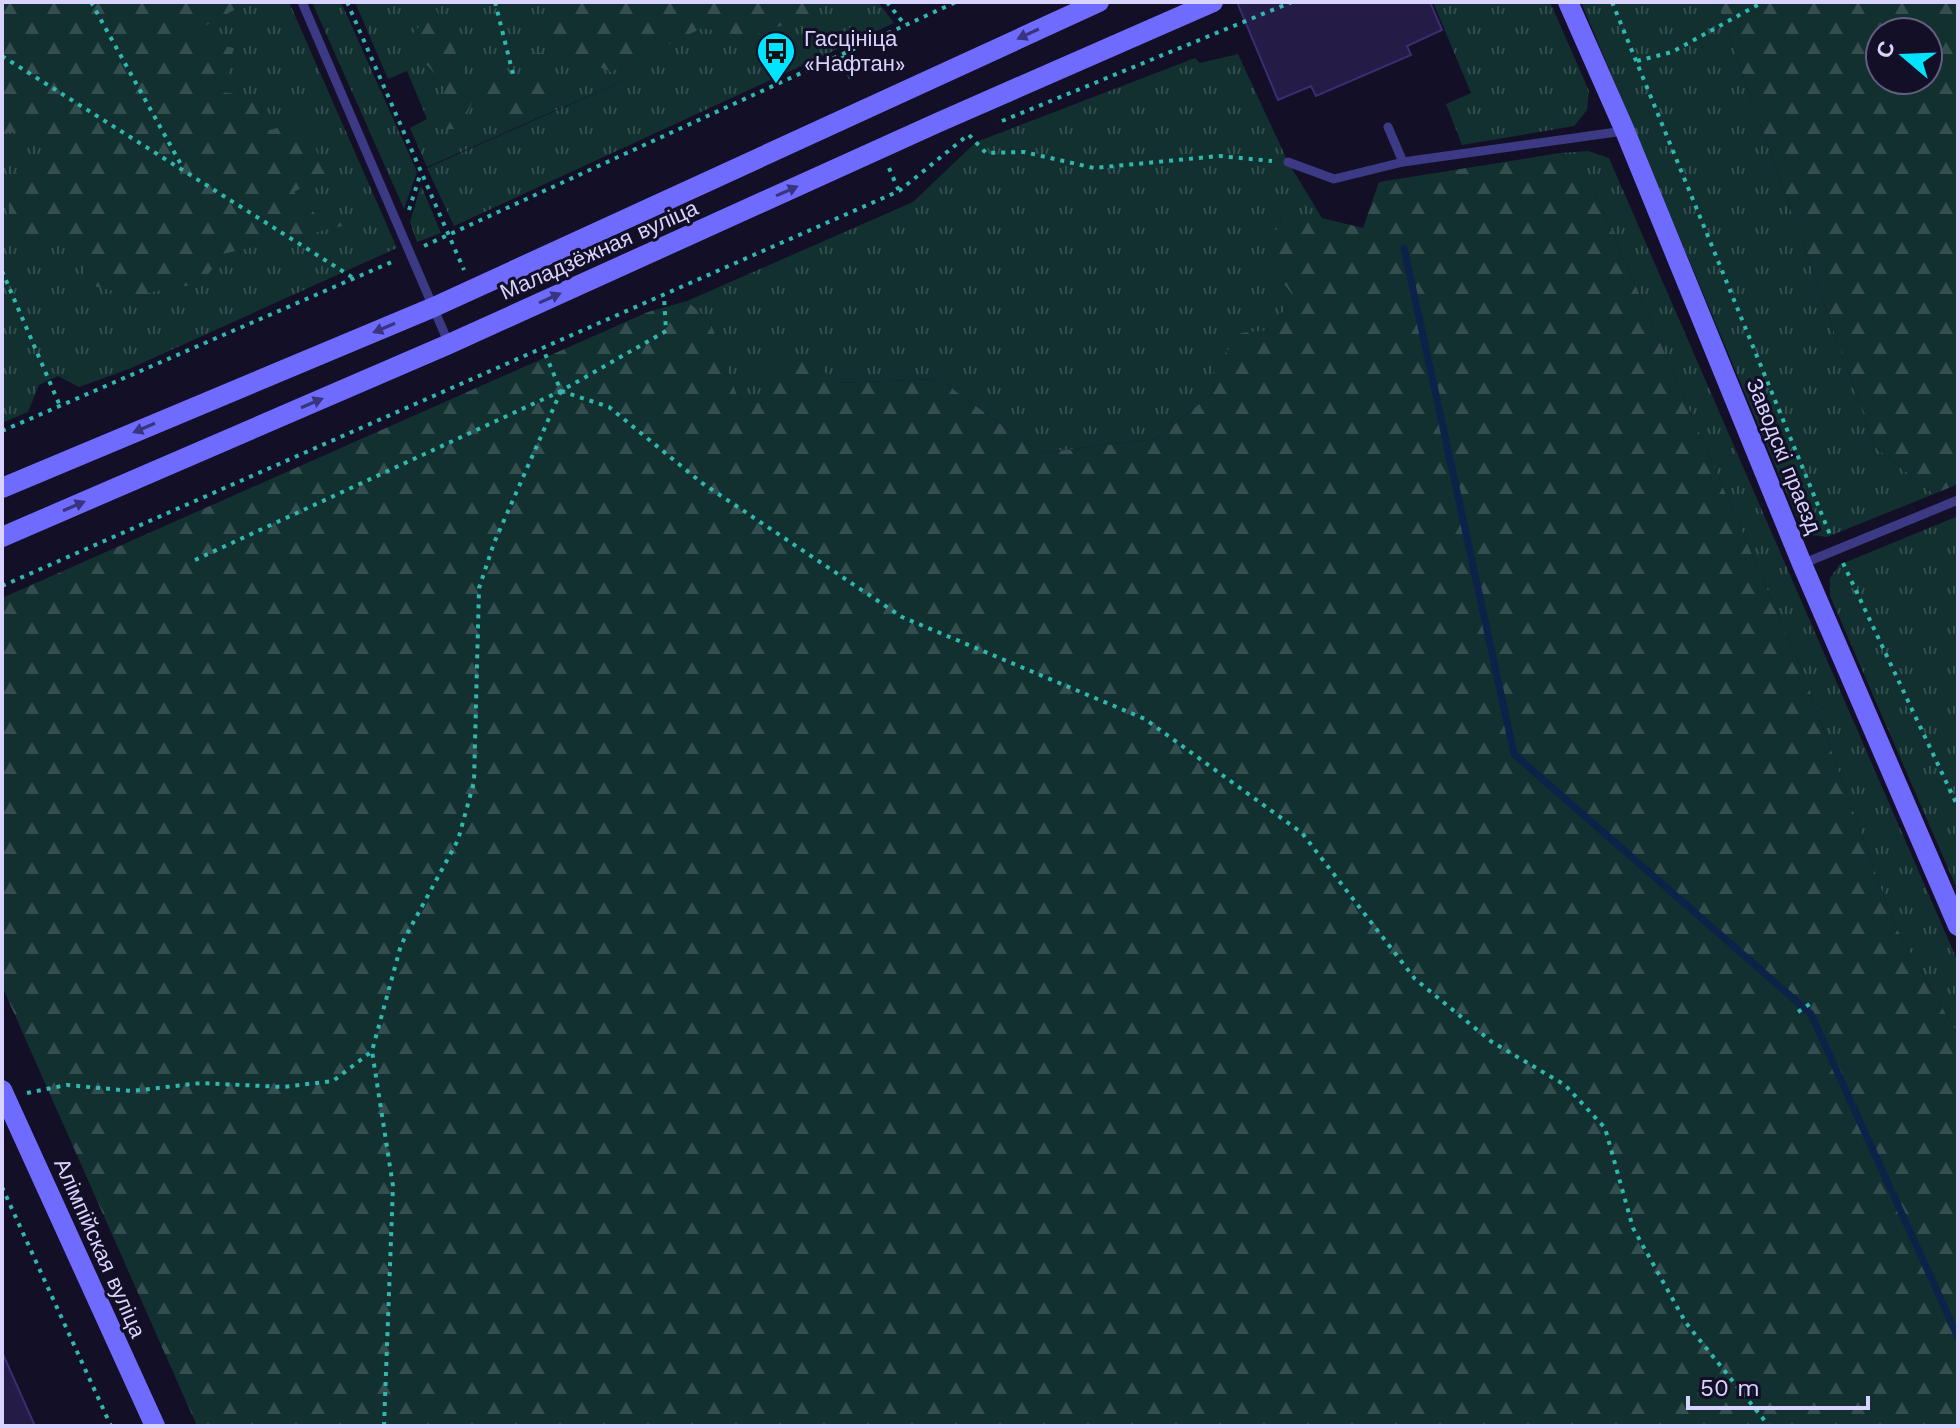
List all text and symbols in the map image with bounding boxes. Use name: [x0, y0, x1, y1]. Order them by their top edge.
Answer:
north arrow: [1864, 16, 1944, 96]
place label: Гасцініца «Нафтан»: [804, 26, 906, 76]
one-way arrow: [1017, 28, 1040, 41]
bus stop icon: Гасцініца «Нафтан»: [755, 30, 797, 85]
text: С: [1871, 38, 1900, 61]
one-way arrow: [775, 184, 799, 198]
street label: Маладзёжная вуліца: [496, 195, 702, 305]
one-way arrow: [538, 291, 562, 305]
one-way arrow: [372, 322, 396, 335]
street label: Заводскі праезд: [1741, 375, 1827, 537]
one-way arrow: [300, 397, 324, 410]
one-way arrow: [132, 422, 156, 435]
one-way arrow: [62, 500, 85, 513]
street label: Алімпійская вуліца: [49, 1154, 151, 1342]
scale bar: [1688, 1360, 1868, 1410]
text: 50 m: [1700, 1374, 1760, 1402]

